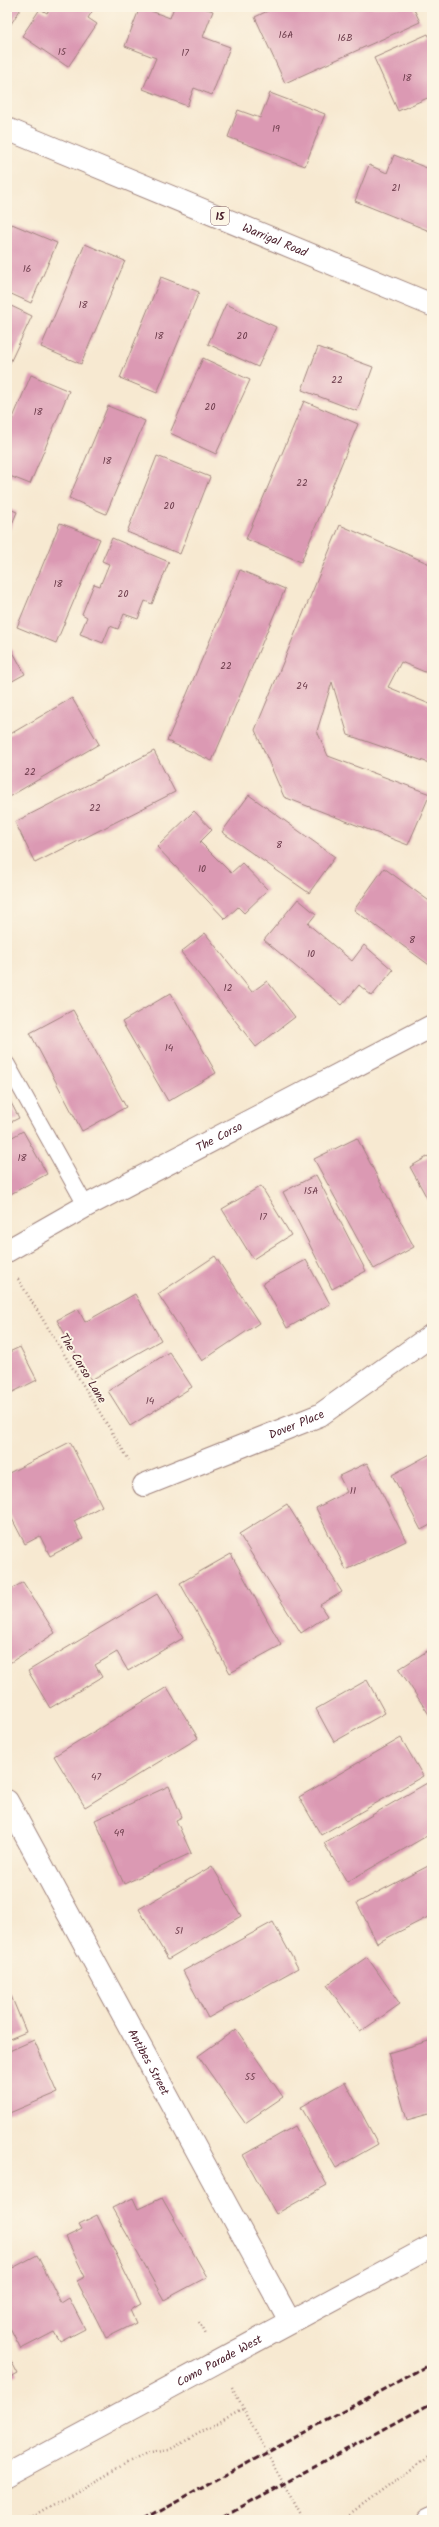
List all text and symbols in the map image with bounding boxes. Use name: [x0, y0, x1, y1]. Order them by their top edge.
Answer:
house number: 16A: [279, 27, 293, 43]
house number: 16B: [337, 30, 353, 46]
house number: 15: [58, 44, 67, 60]
house number: 17: [181, 45, 189, 61]
house number: 18: [402, 70, 413, 86]
house number: 19: [272, 121, 280, 137]
house number: 21: [392, 180, 400, 196]
road number: 15: [211, 207, 229, 225]
street label: Warrigal Road: [239, 218, 311, 263]
house number: 16: [23, 261, 31, 277]
house number: 18: [78, 297, 89, 313]
house number: 18: [154, 328, 165, 344]
house number: 20: [237, 328, 247, 344]
house number: 22: [331, 372, 343, 388]
house number: 20: [205, 399, 215, 415]
house number: 18: [33, 404, 44, 420]
house number: 18: [102, 453, 113, 469]
house number: 22: [296, 475, 308, 491]
house number: 20: [164, 498, 174, 514]
house number: 18: [53, 576, 64, 592]
house number: 20: [118, 586, 128, 602]
house number: 22: [220, 658, 232, 674]
house number: 24: [296, 678, 308, 694]
house number: 22: [24, 764, 36, 780]
house number: 22: [89, 800, 101, 816]
house number: 8: [276, 837, 283, 853]
house number: 10: [198, 861, 206, 877]
house number: 8: [409, 932, 416, 948]
house number: 10: [307, 946, 315, 962]
house number: 12: [224, 980, 233, 996]
house number: 14: [165, 1040, 174, 1056]
street label: The Corso: [193, 1117, 246, 1157]
house number: 18: [17, 1150, 28, 1166]
house number: 15A: [304, 1183, 318, 1199]
house number: 17: [259, 1209, 267, 1225]
street label: The Corso Lane: [54, 1330, 111, 1408]
house number: 14: [146, 1393, 155, 1409]
street label: Dover Place: [266, 1405, 329, 1444]
house number: 11: [350, 1483, 356, 1499]
house number: 47: [91, 1769, 101, 1785]
house number: 49: [114, 1825, 124, 1841]
house number: 51: [175, 1923, 183, 1939]
street label: Antibes Street: [122, 2025, 174, 2099]
house number: 55: [245, 2069, 256, 2085]
street label: Como Parade West: [173, 2330, 266, 2392]

